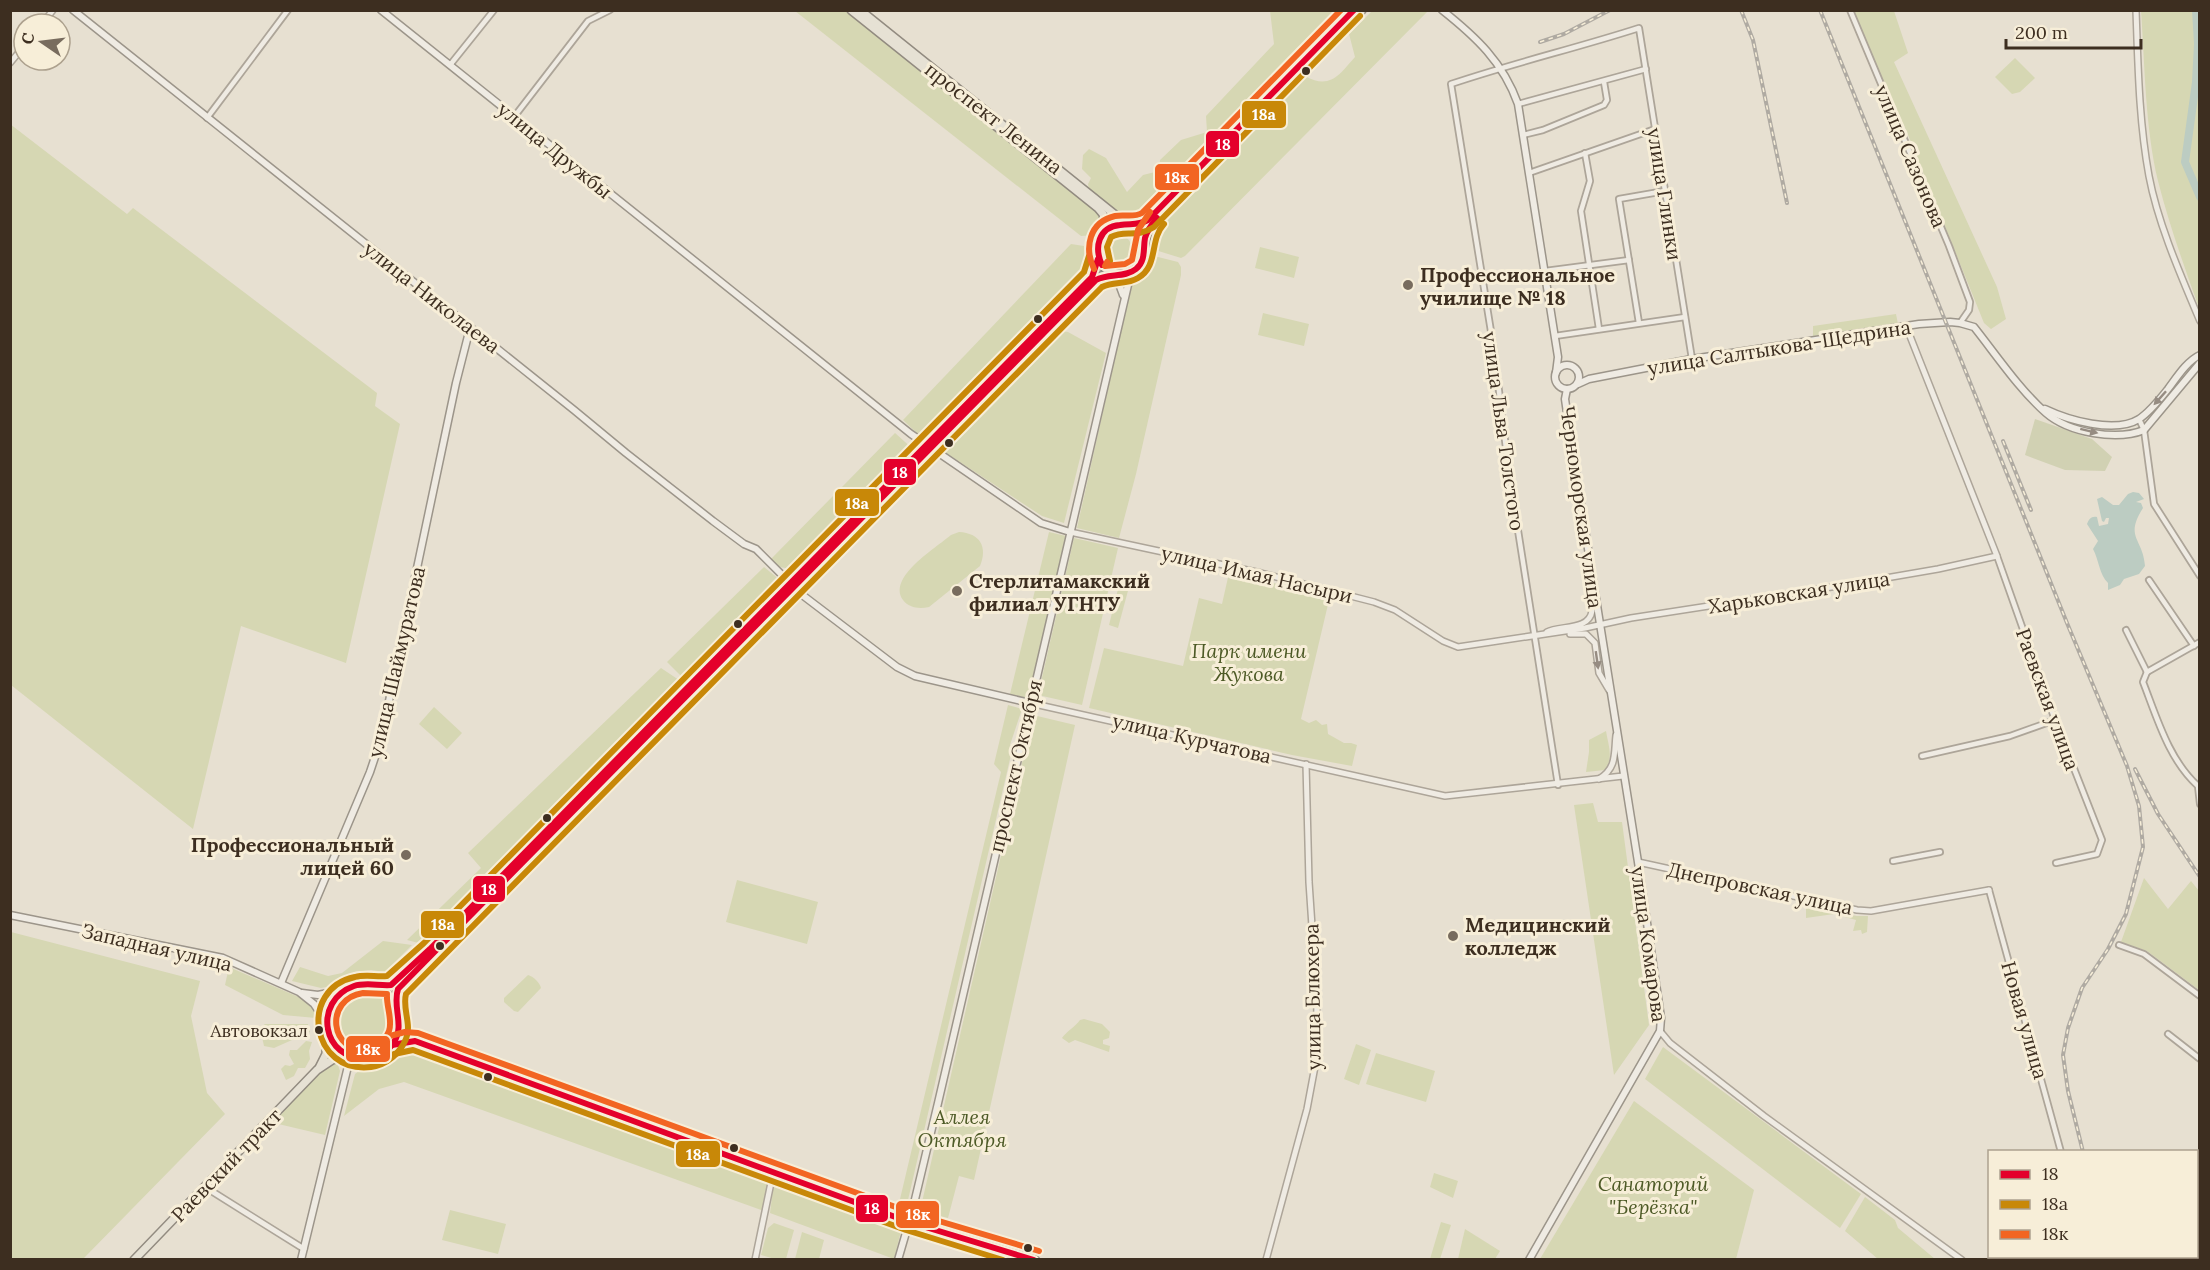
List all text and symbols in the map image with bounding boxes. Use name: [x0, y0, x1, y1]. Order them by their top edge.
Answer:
north arrow: [12, 12, 72, 72]
scale bar: [2006, 12, 2141, 50]
text: 200 m: [2015, 21, 2068, 44]
text: С: [16, 31, 38, 46]
street label: проспект Ленина: [920, 57, 1068, 179]
unlabelled marker: [1300, 65, 1312, 77]
street label: улица Сазонова: [1870, 81, 1952, 231]
street label: улица Дружбы: [493, 96, 617, 204]
line badge: 18а: [1241, 100, 1287, 129]
text: 18а: [1252, 104, 1277, 124]
street label: улица Глинки: [1642, 126, 1688, 262]
line badge: 18: [1205, 130, 1240, 158]
text: 18: [1215, 134, 1231, 154]
line badge: 18к: [1154, 163, 1200, 191]
text: 18к: [1164, 167, 1190, 187]
street label: улица Николаева: [359, 236, 505, 358]
place label: Профессиональное училище № 18: [1420, 262, 1615, 310]
marker: Профессиональное училище № 18: [1401, 278, 1415, 292]
unlabelled marker: [1032, 313, 1044, 325]
street label: улица Салтыкова-Щедрина: [1646, 314, 1912, 380]
street label: улица Льва Толстого: [1478, 330, 1530, 532]
one-way arrow: [2153, 390, 2167, 405]
street label: Черноморская улица: [1555, 404, 1609, 610]
one-way arrow: [2080, 427, 2098, 437]
unlabelled marker: [943, 437, 955, 449]
line badge: 18: [883, 458, 917, 486]
text: 18: [892, 462, 908, 482]
line badge: 18а: [834, 488, 880, 517]
text: 18а: [845, 493, 870, 513]
street label: улица Имая Насыри: [1159, 540, 1355, 608]
street label: улица Шаймуратова: [362, 564, 430, 760]
street label: Харьковская улица: [1706, 565, 1892, 619]
place label: Стерлитамакский филиал УГНТУ: [969, 568, 1150, 616]
marker: Стерлитамакский филиал УГНТУ: [950, 584, 964, 598]
unlabelled marker: [732, 618, 744, 630]
street label: Раевская улица: [2011, 625, 2085, 773]
park label: Парк имени Жукова: [1192, 638, 1307, 686]
one-way arrow: [1593, 651, 1602, 670]
street label: проспект Октября: [983, 677, 1047, 855]
street label: улица Курчатова: [1110, 708, 1274, 768]
unlabelled marker: [541, 812, 553, 824]
place label: Профессиональный лицей 60: [191, 832, 394, 880]
marker: Профессиональный лицей 60: [399, 848, 413, 862]
street label: Днепровская улица: [1665, 856, 1855, 920]
street label: улица Комарова: [1626, 864, 1672, 1024]
line badge: 18: [472, 875, 506, 903]
text: 18: [481, 879, 497, 899]
line badge: 18а: [420, 910, 465, 939]
place label: Медицинский колледж: [1465, 912, 1610, 960]
text: 18а: [431, 914, 456, 934]
street label: Западная улица: [79, 918, 235, 976]
street label: улица Блюхера: [1298, 923, 1326, 1071]
marker: Медицинский колледж: [1446, 929, 1460, 943]
unlabelled marker: [434, 940, 446, 952]
street label: Новая улица: [1996, 958, 2054, 1082]
place label: Автовокзал: [209, 1019, 308, 1042]
marker: Автовокзал: [313, 1024, 325, 1036]
line badge: 18к: [345, 1035, 391, 1063]
text: 18к: [355, 1039, 381, 1059]
unlabelled marker: [482, 1071, 494, 1083]
street label: Раевский тракт: [166, 1103, 287, 1227]
park label: Аллея Октября: [917, 1104, 1007, 1152]
line badge: 18а: [675, 1140, 721, 1168]
unlabelled marker: [728, 1142, 740, 1154]
text: 18а: [686, 1144, 711, 1164]
legend: [1988, 1150, 2198, 1258]
text: 18: [2042, 1162, 2059, 1185]
park label: Санаторий "Берёзка": [1598, 1171, 1708, 1219]
text: 18а: [2042, 1192, 2068, 1215]
line badge: 18: [855, 1194, 889, 1223]
text: 18: [864, 1198, 880, 1218]
line badge: 18к: [895, 1200, 940, 1229]
text: 18к: [905, 1204, 931, 1224]
text: 18к: [2042, 1222, 2069, 1245]
unlabelled marker: [1022, 1242, 1034, 1254]

